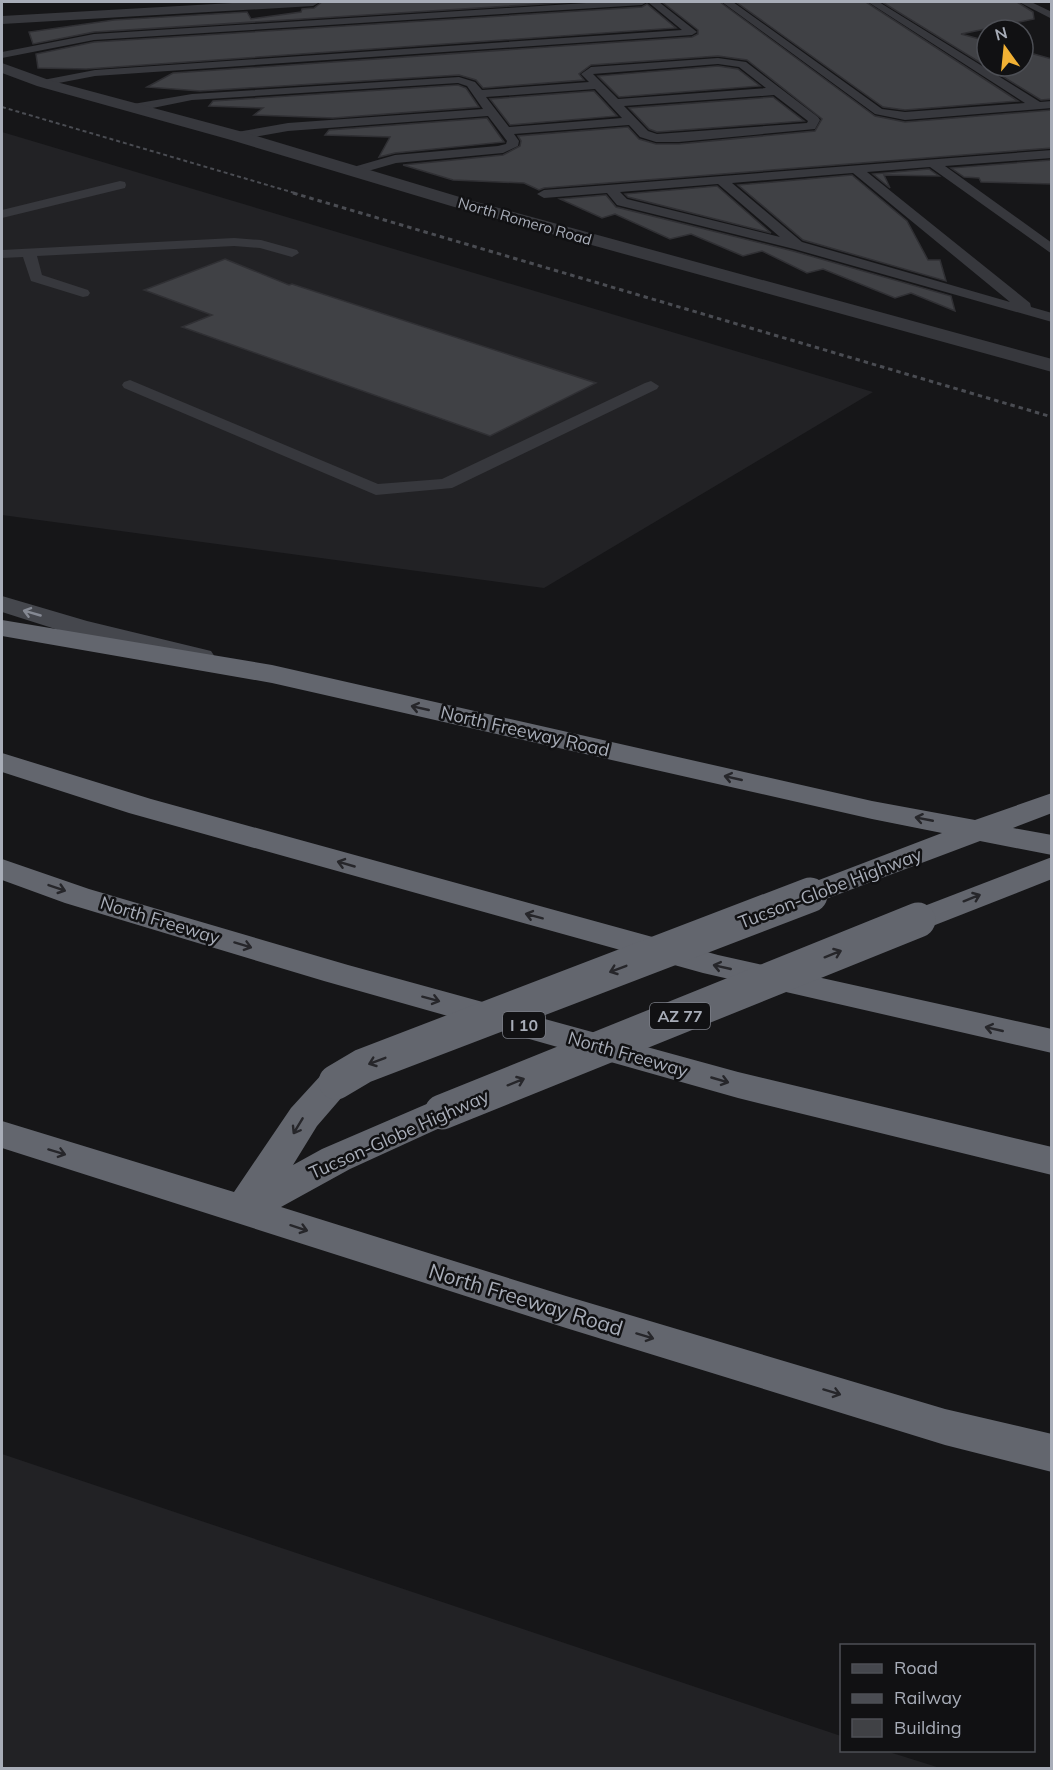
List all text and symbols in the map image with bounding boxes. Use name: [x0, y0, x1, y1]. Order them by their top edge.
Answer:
north arrow: [975, 18, 1035, 78]
text: N: [993, 22, 1010, 45]
street label: North Romero Road: [456, 193, 594, 249]
one-way arrow: [23, 607, 42, 618]
street label: North Freeway Road: [438, 700, 612, 762]
one-way arrow: [411, 701, 430, 713]
one-way arrow: [724, 772, 743, 784]
one-way arrow: [915, 814, 934, 825]
street label: Tucson-Globe Highway: [735, 842, 925, 934]
one-way arrow: [337, 858, 356, 869]
one-way arrow: [47, 884, 66, 895]
street label: North Freeway: [97, 891, 223, 949]
one-way arrow: [963, 892, 981, 903]
one-way arrow: [525, 910, 544, 921]
one-way arrow: [233, 940, 252, 951]
one-way arrow: [823, 948, 842, 959]
one-way arrow: [713, 960, 732, 972]
one-way arrow: [609, 964, 628, 975]
one-way arrow: [421, 994, 440, 1005]
road number: AZ 77: [650, 1003, 710, 1029]
road number: I 10: [503, 1012, 545, 1038]
one-way arrow: [985, 1022, 1004, 1034]
street label: North Freeway: [565, 1026, 691, 1082]
one-way arrow: [368, 1056, 387, 1067]
one-way arrow: [710, 1074, 729, 1086]
one-way arrow: [506, 1076, 524, 1087]
street label: Tucson-Globe Highway: [306, 1084, 493, 1184]
one-way arrow: [292, 1117, 304, 1134]
one-way arrow: [47, 1147, 66, 1158]
one-way arrow: [289, 1223, 308, 1234]
street label: North Freeway Road: [426, 1257, 626, 1341]
one-way arrow: [635, 1331, 654, 1342]
one-way arrow: [822, 1387, 841, 1398]
legend: [840, 1644, 1035, 1752]
text: Road: [894, 1656, 938, 1679]
text: Railway: [894, 1686, 962, 1709]
text: Building: [894, 1716, 962, 1739]

